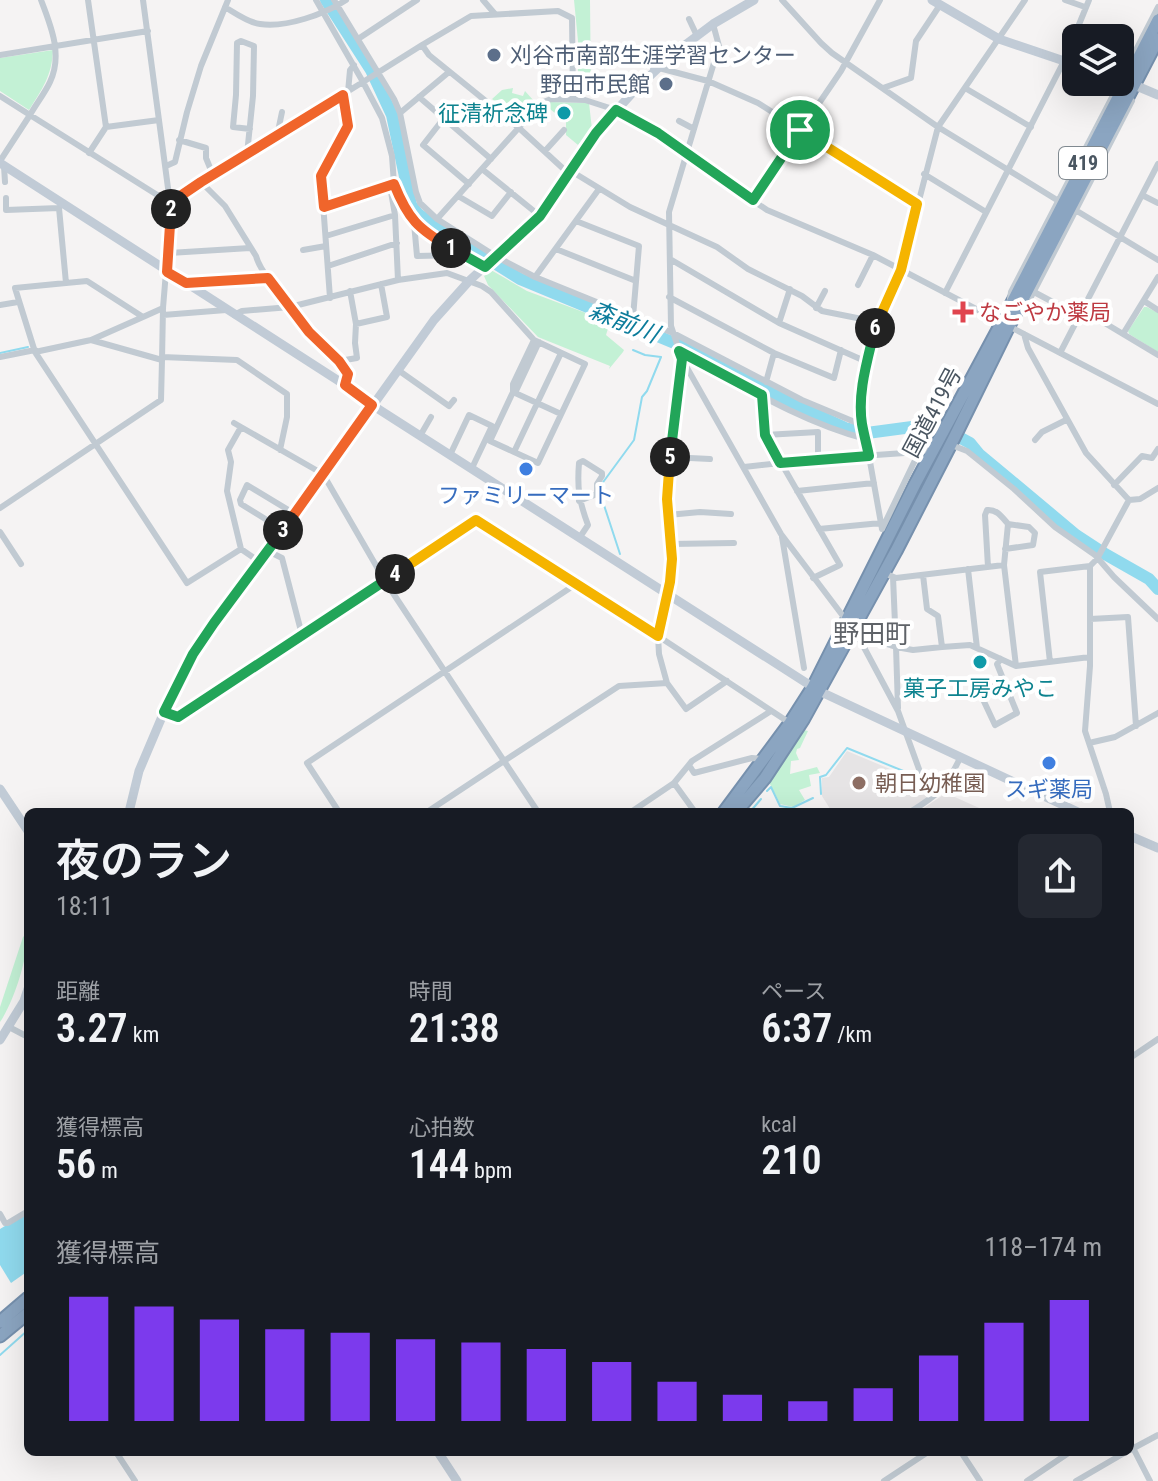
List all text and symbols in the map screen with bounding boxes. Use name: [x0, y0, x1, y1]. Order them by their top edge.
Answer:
map controls: [1062, 24, 1134, 96]
button: layers: [1062, 24, 1134, 96]
place label: 刈谷市南部生涯学習センター: [510, 43, 796, 68]
marker: 刈谷市南部生涯学習センター: [485, 46, 503, 64]
place label: 野田市民館: [540, 72, 650, 97]
marker: 野田市民館: [657, 75, 675, 93]
pin: [766, 96, 834, 164]
place label: 征清祈念碑: [438, 101, 548, 126]
marker: 征清祈念碑: [555, 104, 573, 122]
icon: arrive: [778, 108, 822, 152]
road number: 419: [1059, 147, 1107, 179]
pin: 2: [151, 189, 191, 229]
text: 2: [165, 196, 177, 221]
pin: 1: [431, 228, 471, 268]
text: 1: [445, 235, 457, 260]
water label: 森前川: [585, 296, 665, 350]
place label: なごやか薬局: [979, 300, 1111, 325]
marker: なごやか薬局: [954, 303, 972, 321]
pin: 6: [855, 308, 895, 348]
text: 6: [869, 315, 881, 340]
street label: 国道419号: [898, 363, 967, 462]
pin: 5: [650, 437, 690, 477]
text: 5: [664, 444, 676, 469]
marker: ファミリーマート: [517, 460, 535, 478]
place label: ファミリーマート: [438, 483, 614, 508]
pin: 3: [263, 510, 303, 550]
text: 3: [277, 517, 289, 542]
pin: 4: [375, 554, 415, 594]
text: 4: [389, 561, 401, 586]
district label: 野田町: [833, 619, 911, 649]
marker: 菓子工房みやこ: [971, 653, 989, 671]
place label: 菓子工房みやこ: [903, 676, 1057, 701]
marker: スギ薬局: [1040, 754, 1058, 772]
place label: 朝日幼稚園: [875, 771, 985, 796]
marker: 朝日幼稚園: [850, 774, 868, 792]
place label: スギ薬局: [1005, 777, 1093, 802]
button: share: [1018, 834, 1102, 918]
text: 夜のラン: [56, 835, 232, 887]
text: 18:11: [56, 891, 113, 921]
text: 距離: [56, 979, 100, 1004]
text: 時間: [409, 979, 453, 1004]
text: ペース: [761, 979, 826, 1004]
text: 3.27: [56, 1005, 128, 1052]
text: 21:38: [409, 1005, 500, 1052]
text: 6:37: [761, 1005, 832, 1052]
text: km: [128, 1022, 159, 1047]
text: /km: [832, 1022, 872, 1047]
text: kcal: [761, 1112, 797, 1137]
text: 獲得標高: [56, 1115, 144, 1140]
text: 心拍数: [409, 1115, 475, 1140]
text: 210: [761, 1137, 822, 1184]
text: 56: [56, 1141, 96, 1188]
text: 144: [409, 1141, 469, 1188]
text: m: [96, 1158, 118, 1183]
text: bpm: [469, 1158, 512, 1183]
text: 118–174 m: [985, 1232, 1102, 1262]
text: 獲得標高: [56, 1238, 160, 1268]

